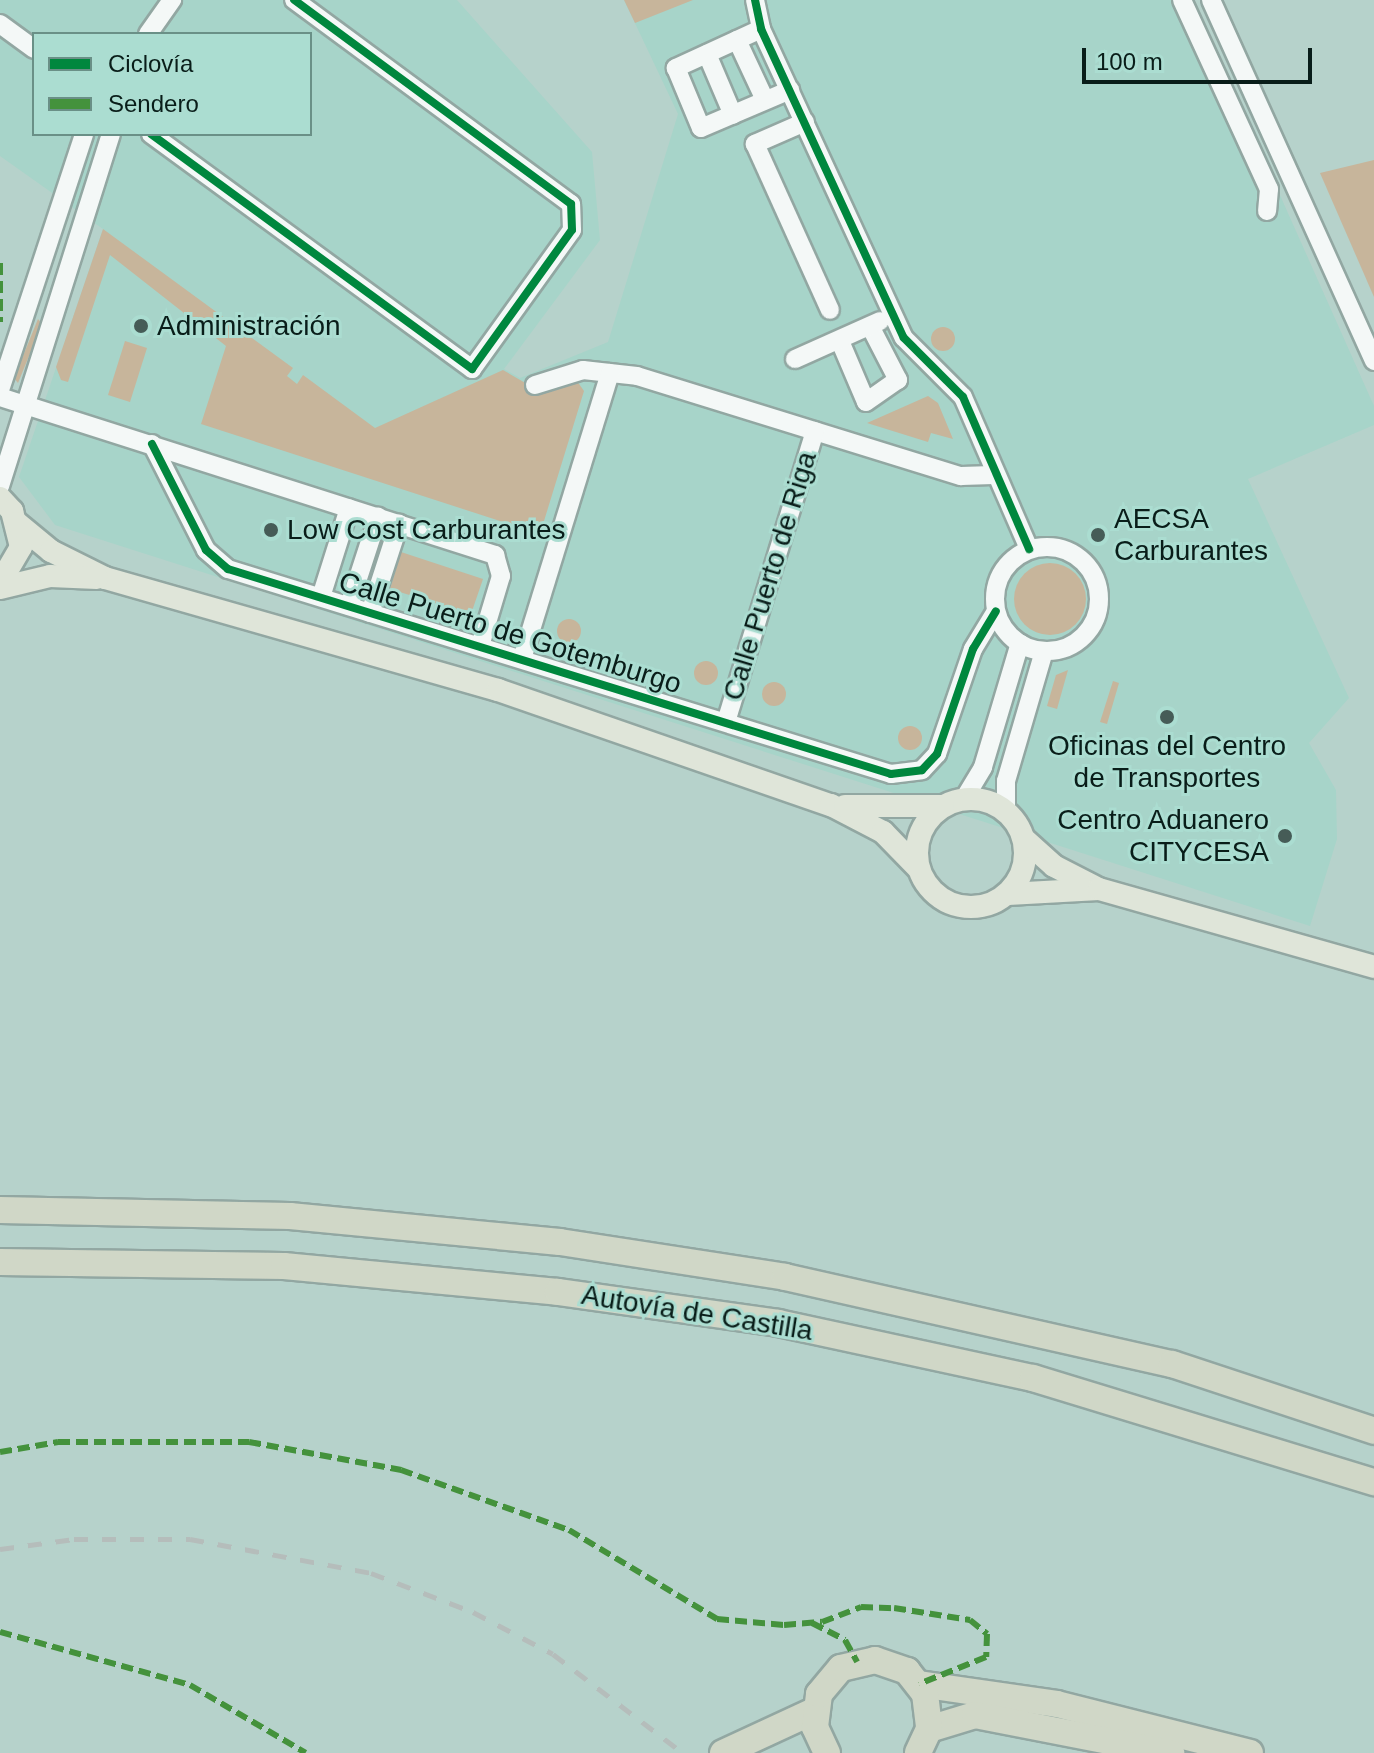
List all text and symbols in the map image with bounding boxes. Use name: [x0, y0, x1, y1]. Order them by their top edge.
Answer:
legend: [32, 32, 312, 136]
scale bar: [1086, 32, 1316, 82]
text: 100 m: [1096, 48, 1163, 75]
text: Ciclovía: [108, 50, 193, 77]
text: Sendero: [108, 90, 199, 117]
place label: Administración: [157, 309, 341, 343]
marker: Administración: [132, 317, 150, 335]
street label: Calle Puerto de Riga: [716, 448, 824, 704]
place label: AECSA Carburantes: [1114, 502, 1268, 568]
place label: Low Cost Carburantes: [287, 513, 566, 547]
marker: Low Cost Carburantes: [262, 521, 280, 539]
marker: AECSA Carburantes: [1089, 526, 1107, 544]
street label: Calle Puerto de Gotemburgo: [335, 565, 685, 701]
marker: Oficinas del Centro de Transportes: [1158, 708, 1176, 726]
place label: Oficinas del Centro de Transportes: [1048, 729, 1286, 795]
place label: Centro Aduanero CITYCESA: [1056, 803, 1269, 869]
marker: Centro Aduanero CITYCESA: [1276, 827, 1294, 845]
street label: Autovía de Castilla: [579, 1278, 815, 1348]

